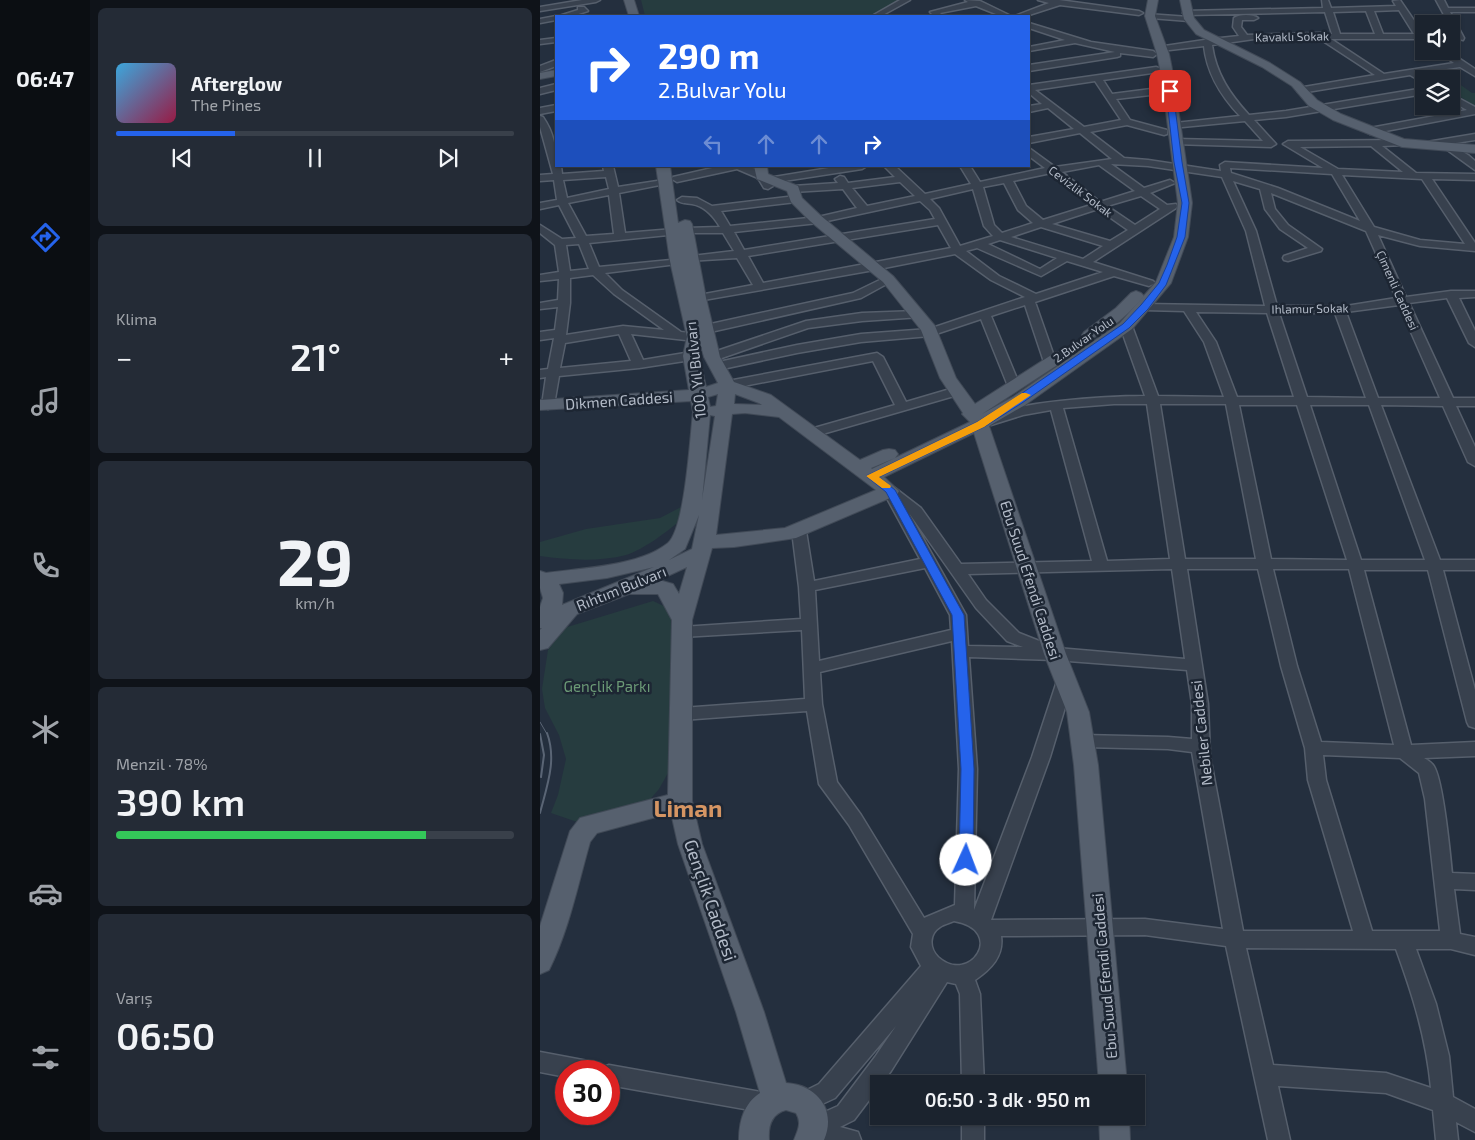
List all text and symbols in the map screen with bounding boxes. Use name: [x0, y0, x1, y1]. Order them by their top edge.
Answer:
map controls: [1415, 15, 1460, 115]
button: sound: [1415, 15, 1460, 60]
street label: Kavaklı Sokak: [1255, 28, 1329, 44]
text: 290 m: [658, 34, 759, 76]
icon: right: [575, 35, 640, 100]
text: 06:47: [16, 65, 74, 91]
pin: [1149, 70, 1191, 112]
button: layers: [1415, 70, 1460, 115]
text: Afterglow: [191, 72, 282, 95]
text: 2.Bulvar Yolu: [658, 76, 787, 102]
icon: arrive: [1156, 77, 1184, 105]
text: The Pines: [191, 95, 261, 114]
icon: left: [699, 130, 727, 158]
icon: ahead: [752, 130, 780, 158]
icon: ahead: [805, 130, 833, 158]
icon: right: [858, 130, 886, 158]
icon: previous: [168, 144, 196, 172]
icon: pause: [301, 144, 329, 172]
icon: next: [434, 144, 462, 172]
street label: Cevizlik Sokak: [1046, 162, 1116, 220]
icon: directions: [28, 220, 63, 255]
street label: Çimenli Caddesi: [1373, 248, 1422, 332]
street label: Ihlamur Sokak: [1271, 300, 1349, 316]
text: Klima: [116, 309, 157, 328]
street label: 2.Bulvar Yolu: [1050, 313, 1116, 365]
street label: 100. Yıl Bulvarı: [681, 321, 709, 419]
text: 21°: [290, 333, 341, 379]
text: −: [116, 340, 132, 374]
text: +: [499, 340, 514, 374]
icon: music: [28, 384, 63, 419]
street label: Dikmen Caddesi: [565, 387, 673, 413]
street label: Ebu Suud Efendi Caddesi: [997, 498, 1065, 662]
text: 29: [277, 521, 353, 599]
icon: phone: [28, 548, 63, 583]
street label: Rıhtım Bulvarı: [573, 562, 669, 614]
text: km/h: [295, 593, 335, 612]
park label: Gençlik Parkı: [564, 677, 650, 696]
street label: Nebiler Caddesi: [1187, 679, 1215, 787]
icon: climate: [28, 712, 63, 747]
text: Menzil · 78%: [116, 754, 208, 773]
text: 390 km: [116, 778, 245, 824]
district label: Liman: [654, 793, 722, 822]
position arrow: [939, 833, 991, 885]
street label: Gençlik Caddesi: [679, 836, 742, 964]
icon: car: [28, 876, 63, 911]
street label: Ebu Suud Efendi Caddesi: [1088, 892, 1120, 1060]
text: Varış: [116, 988, 153, 1007]
text: 06:50: [116, 1012, 215, 1058]
icon: filters: [28, 1040, 63, 1075]
speed limit sign: 30: [555, 1060, 620, 1125]
text: 06:50 · 3 dk · 950 m: [925, 1088, 1090, 1111]

